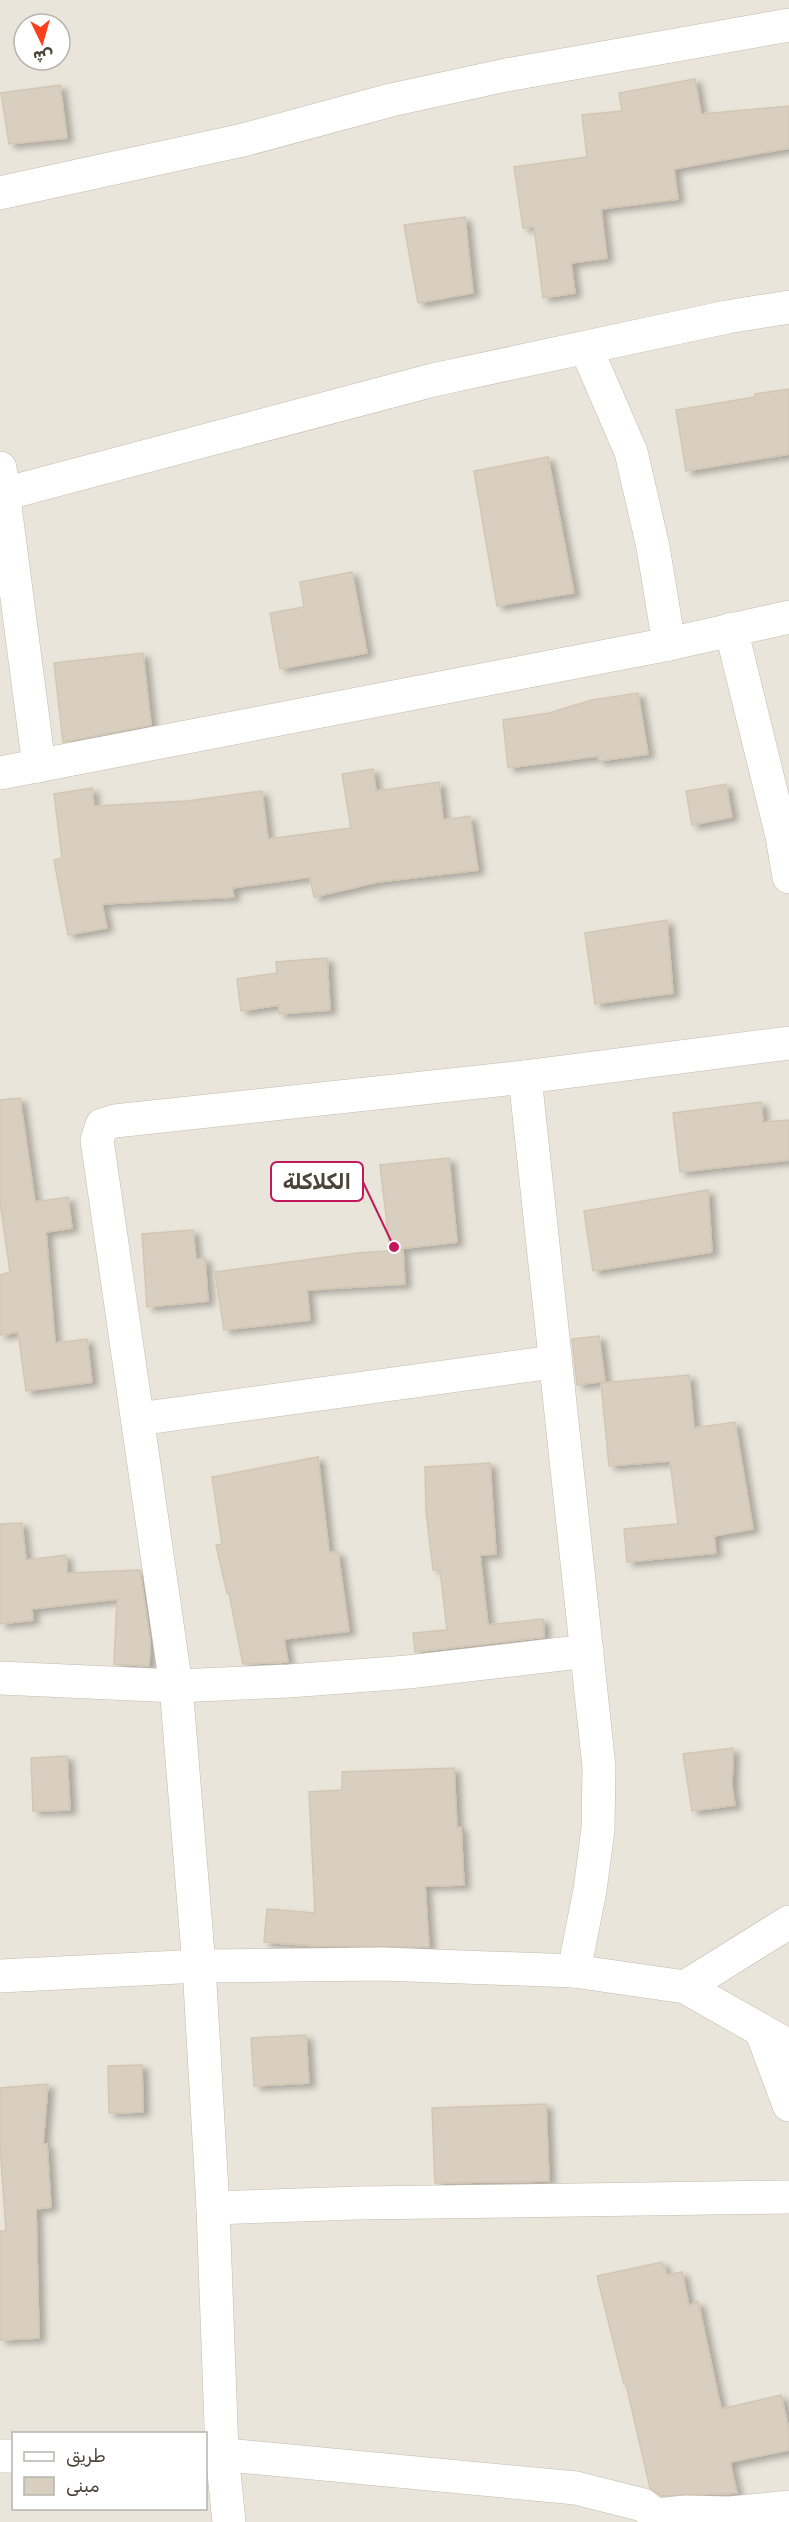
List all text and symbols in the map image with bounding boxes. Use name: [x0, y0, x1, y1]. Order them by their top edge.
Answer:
north arrow: [12, 12, 72, 72]
text: ش: [32, 46, 54, 67]
callout: الكلاكلة: [271, 1162, 363, 1201]
text: الكلاكلة: [283, 1169, 351, 1194]
legend: [12, 2432, 207, 2510]
text: طريق: [66, 2445, 106, 2467]
text: مبنى: [66, 2475, 100, 2497]

